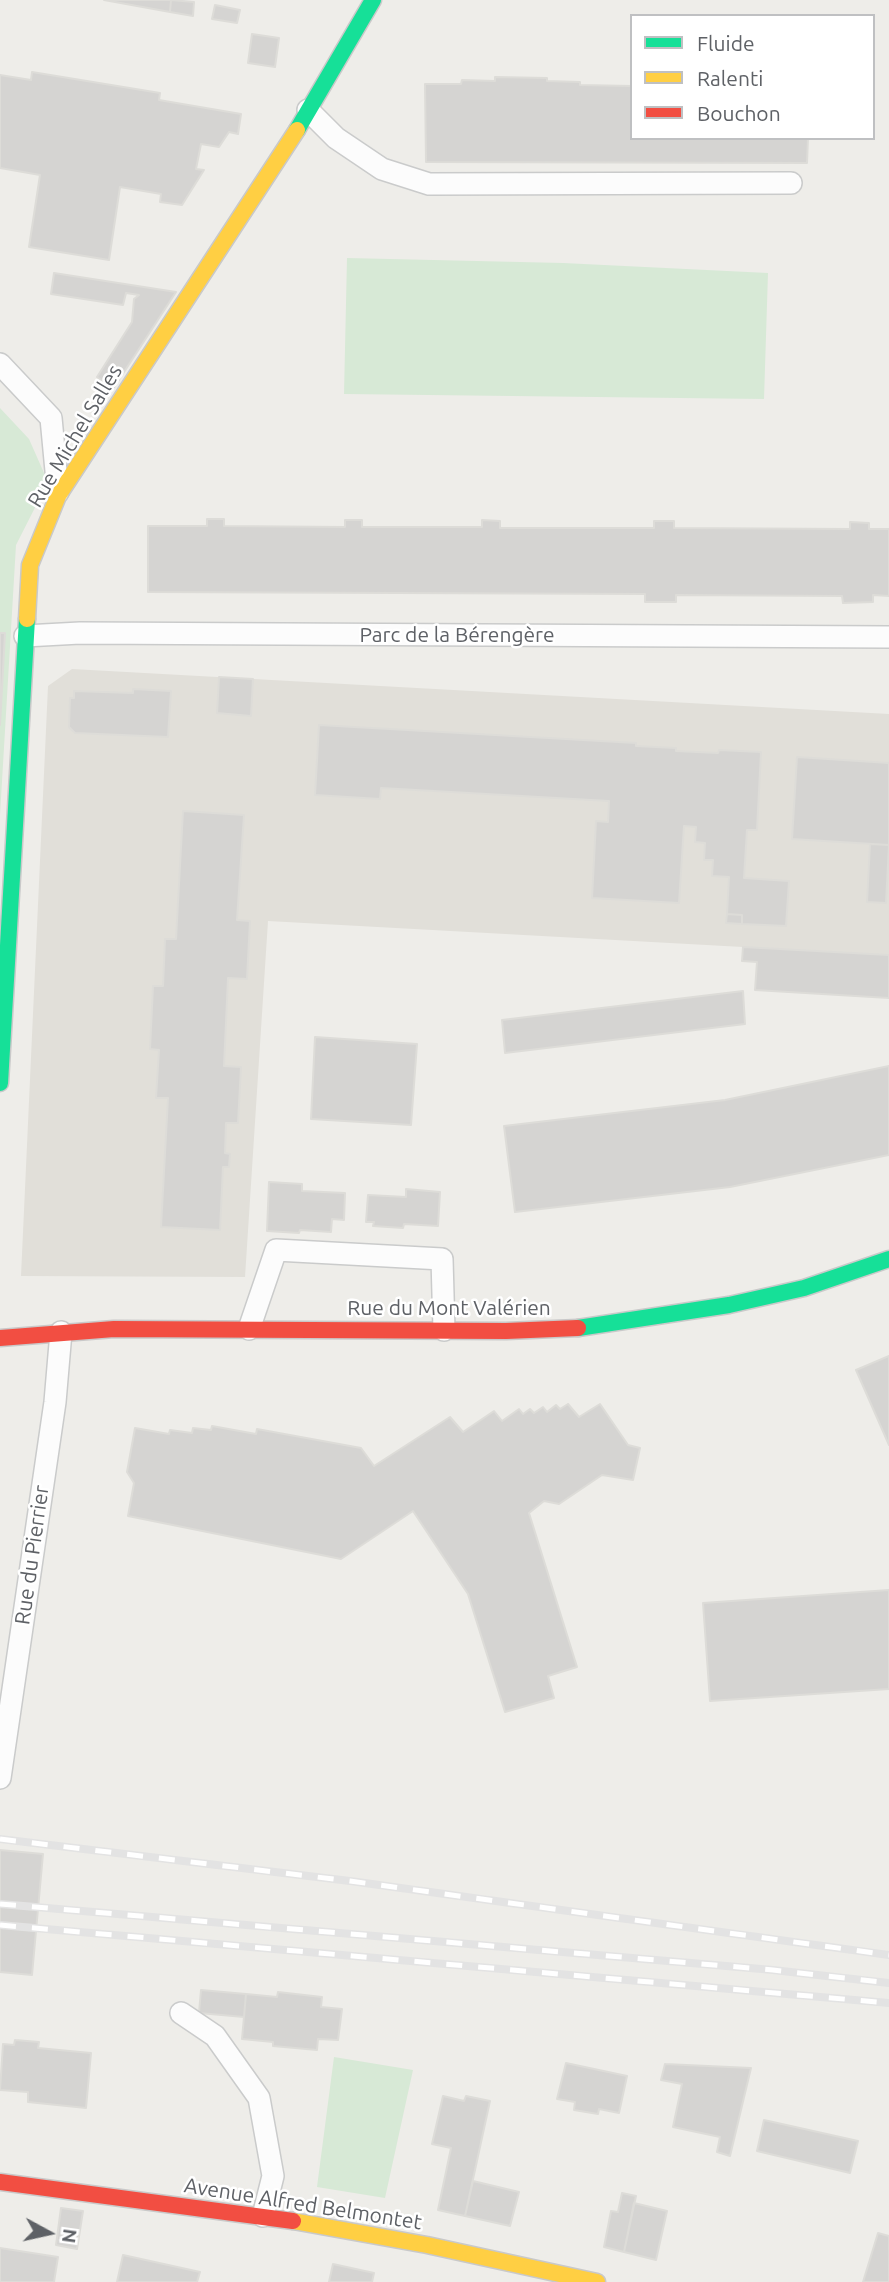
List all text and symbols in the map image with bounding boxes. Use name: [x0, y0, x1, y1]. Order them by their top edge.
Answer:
legend: [630, 14, 875, 140]
text: Fluide: [697, 31, 755, 55]
text: Ralenti: [697, 66, 763, 90]
text: Bouchon: [697, 101, 781, 125]
street label: Rue Michel Salles: [22, 360, 128, 512]
street label: Parc de la Bérengère: [359, 622, 555, 648]
street label: Rue du Mont Valérien: [347, 1295, 551, 1321]
street label: Rue du Pierrier: [10, 1484, 54, 1626]
street label: Avenue Alfred Belmontet: [182, 2173, 424, 2235]
north arrow: [14, 2198, 84, 2268]
text: N: [58, 2227, 82, 2244]

